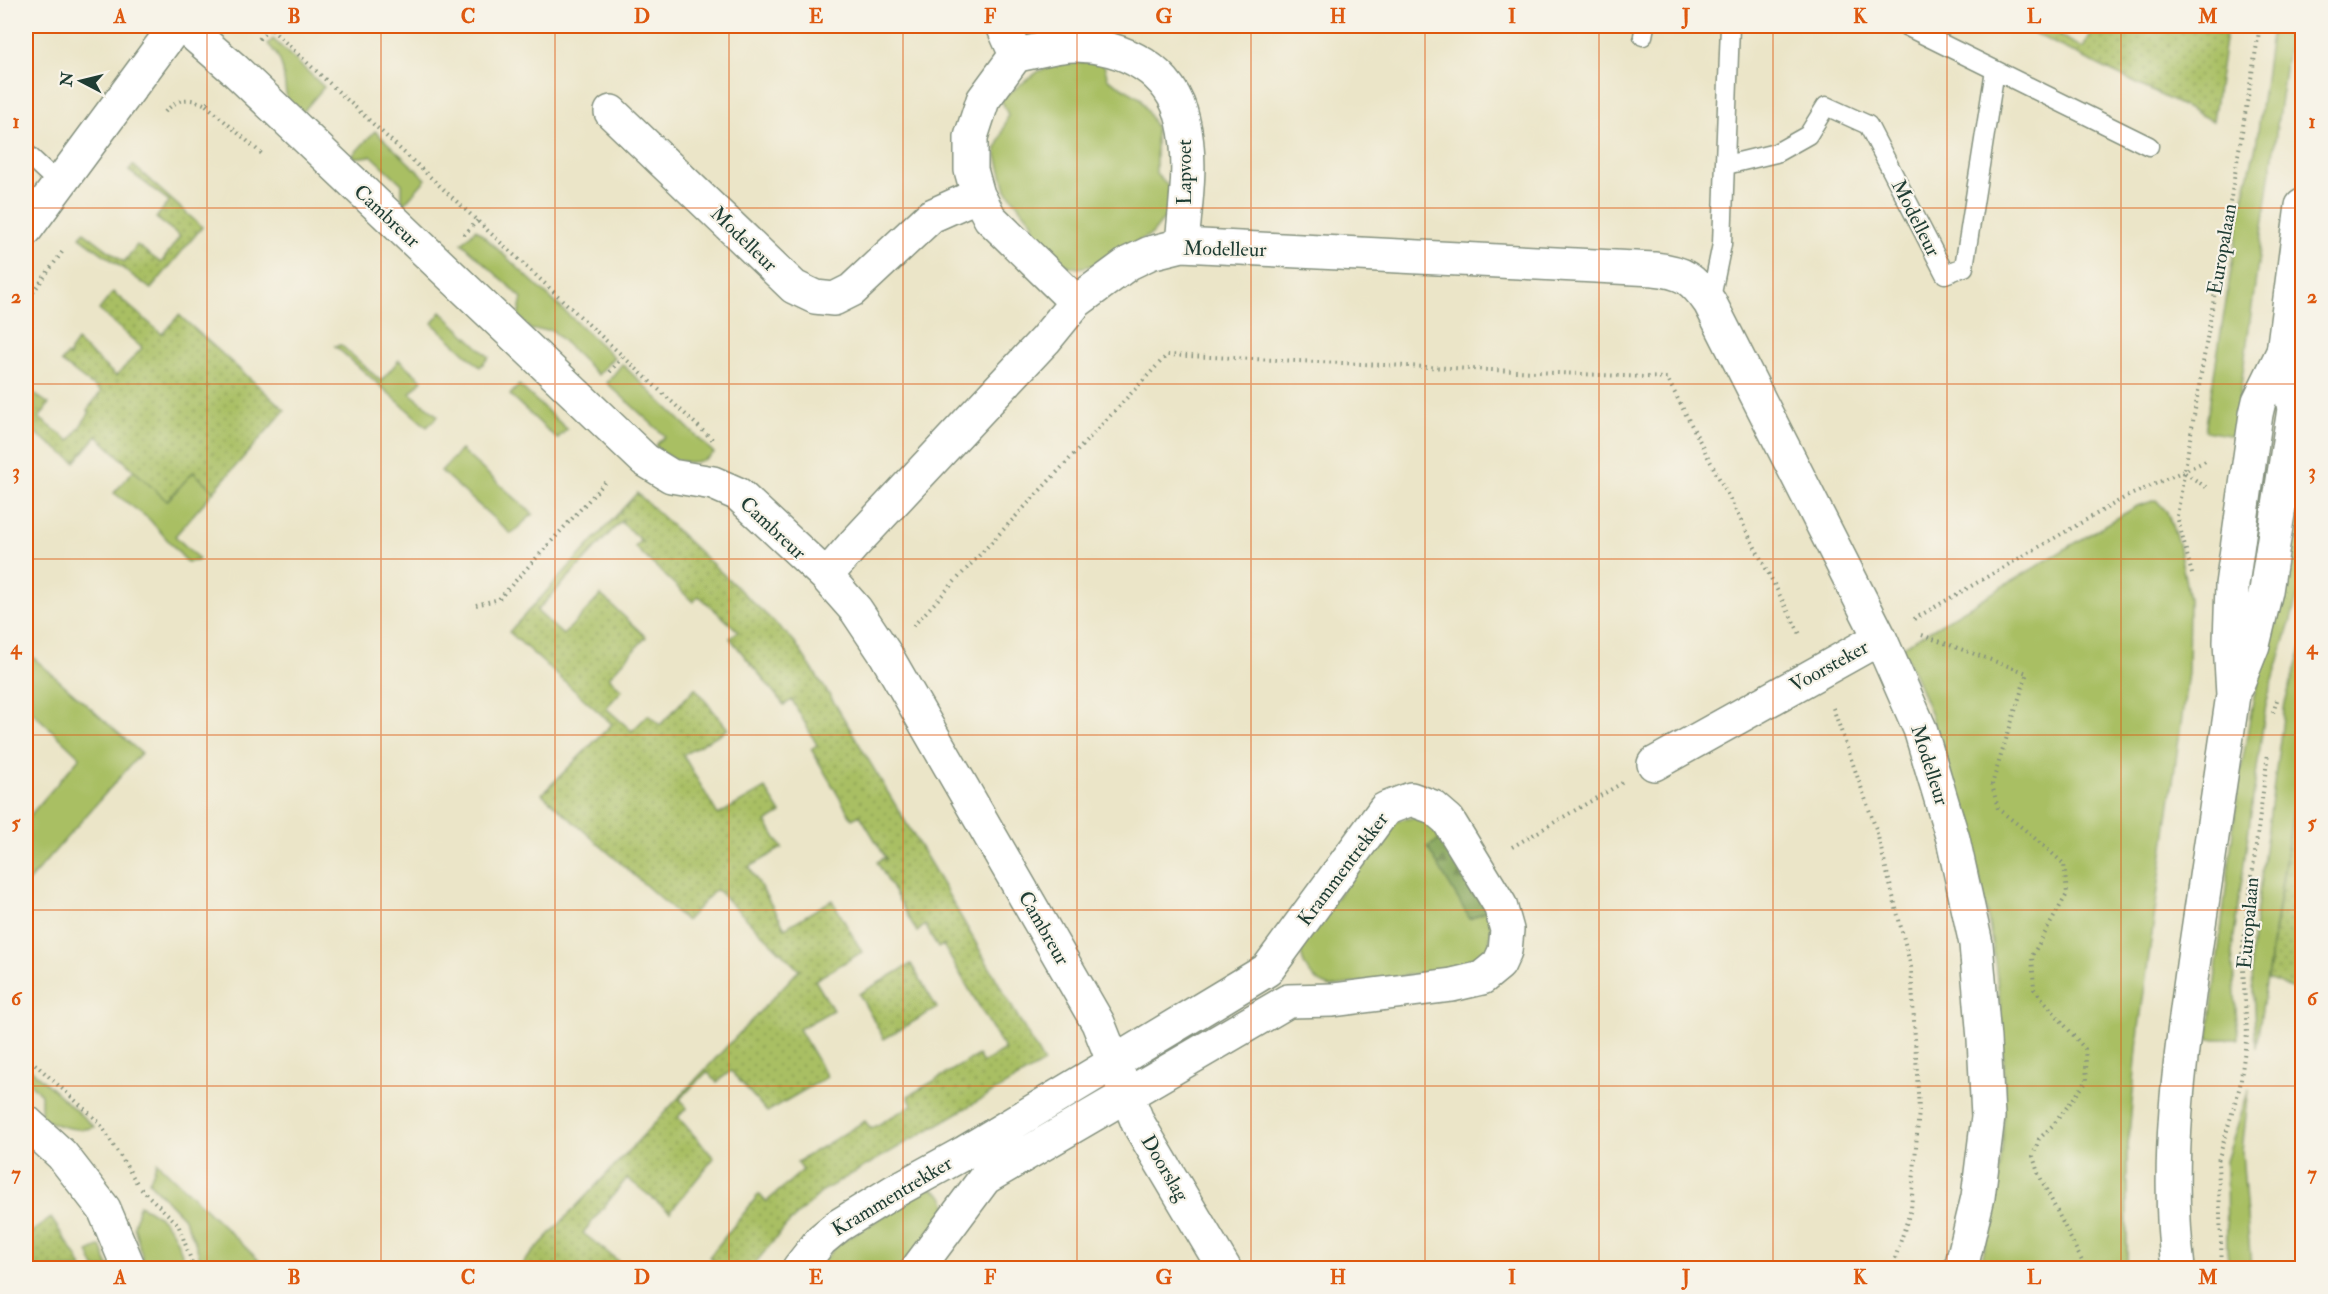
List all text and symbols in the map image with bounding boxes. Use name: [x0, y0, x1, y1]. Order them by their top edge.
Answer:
text: A: [113, 4, 127, 29]
text: B: [287, 4, 301, 29]
text: C: [461, 4, 475, 29]
text: D: [634, 4, 650, 29]
text: E: [809, 4, 824, 29]
text: F: [984, 4, 997, 29]
text: G: [1156, 4, 1173, 29]
text: H: [1330, 4, 1346, 29]
text: I: [1508, 4, 1516, 29]
text: J: [1681, 4, 1690, 29]
text: K: [1853, 4, 1868, 29]
text: L: [2027, 4, 2042, 29]
text: M: [2197, 4, 2218, 29]
north arrow: [51, 51, 111, 111]
text: N: [56, 70, 78, 89]
text: 1: [12, 109, 20, 134]
text: 1: [2308, 109, 2316, 134]
street label: Lapvoet: [1172, 139, 1198, 205]
street label: Modelleur: [1886, 175, 1946, 261]
street label: Cambreur: [349, 179, 426, 253]
street label: Modelleur: [705, 201, 783, 277]
street label: Europalaan: [2202, 202, 2243, 297]
street label: Modelleur: [1183, 236, 1267, 262]
text: 2: [11, 284, 21, 309]
text: 2: [2307, 284, 2317, 309]
text: 3: [12, 459, 20, 484]
text: 3: [2308, 459, 2316, 484]
street label: Cambreur: [735, 491, 812, 565]
street label: Voorsteker: [1785, 634, 1873, 698]
text: 4: [10, 635, 23, 660]
text: 4: [2306, 635, 2319, 660]
street label: Modelleur: [1905, 722, 1955, 809]
street label: Krammentrekker: [1292, 807, 1394, 931]
text: 5: [12, 810, 22, 835]
text: 5: [2308, 810, 2318, 835]
street label: Europalaan: [2232, 876, 2265, 970]
street label: Cambreur: [1013, 886, 1075, 970]
text: 6: [11, 986, 23, 1011]
text: 6: [2307, 986, 2319, 1011]
street label: Doorslag: [1135, 1130, 1195, 1207]
street label: Krammentrekker: [827, 1150, 957, 1242]
text: 7: [11, 1161, 21, 1186]
text: 7: [2307, 1161, 2317, 1186]
text: A: [113, 1265, 127, 1290]
text: B: [287, 1265, 301, 1290]
text: C: [461, 1265, 475, 1290]
text: D: [634, 1265, 650, 1290]
text: E: [809, 1265, 824, 1290]
text: F: [984, 1265, 997, 1290]
text: G: [1156, 1265, 1173, 1290]
text: H: [1330, 1265, 1346, 1290]
text: I: [1508, 1265, 1516, 1290]
text: J: [1681, 1265, 1690, 1290]
text: K: [1853, 1265, 1868, 1290]
text: L: [2027, 1265, 2042, 1290]
text: M: [2197, 1265, 2218, 1290]

